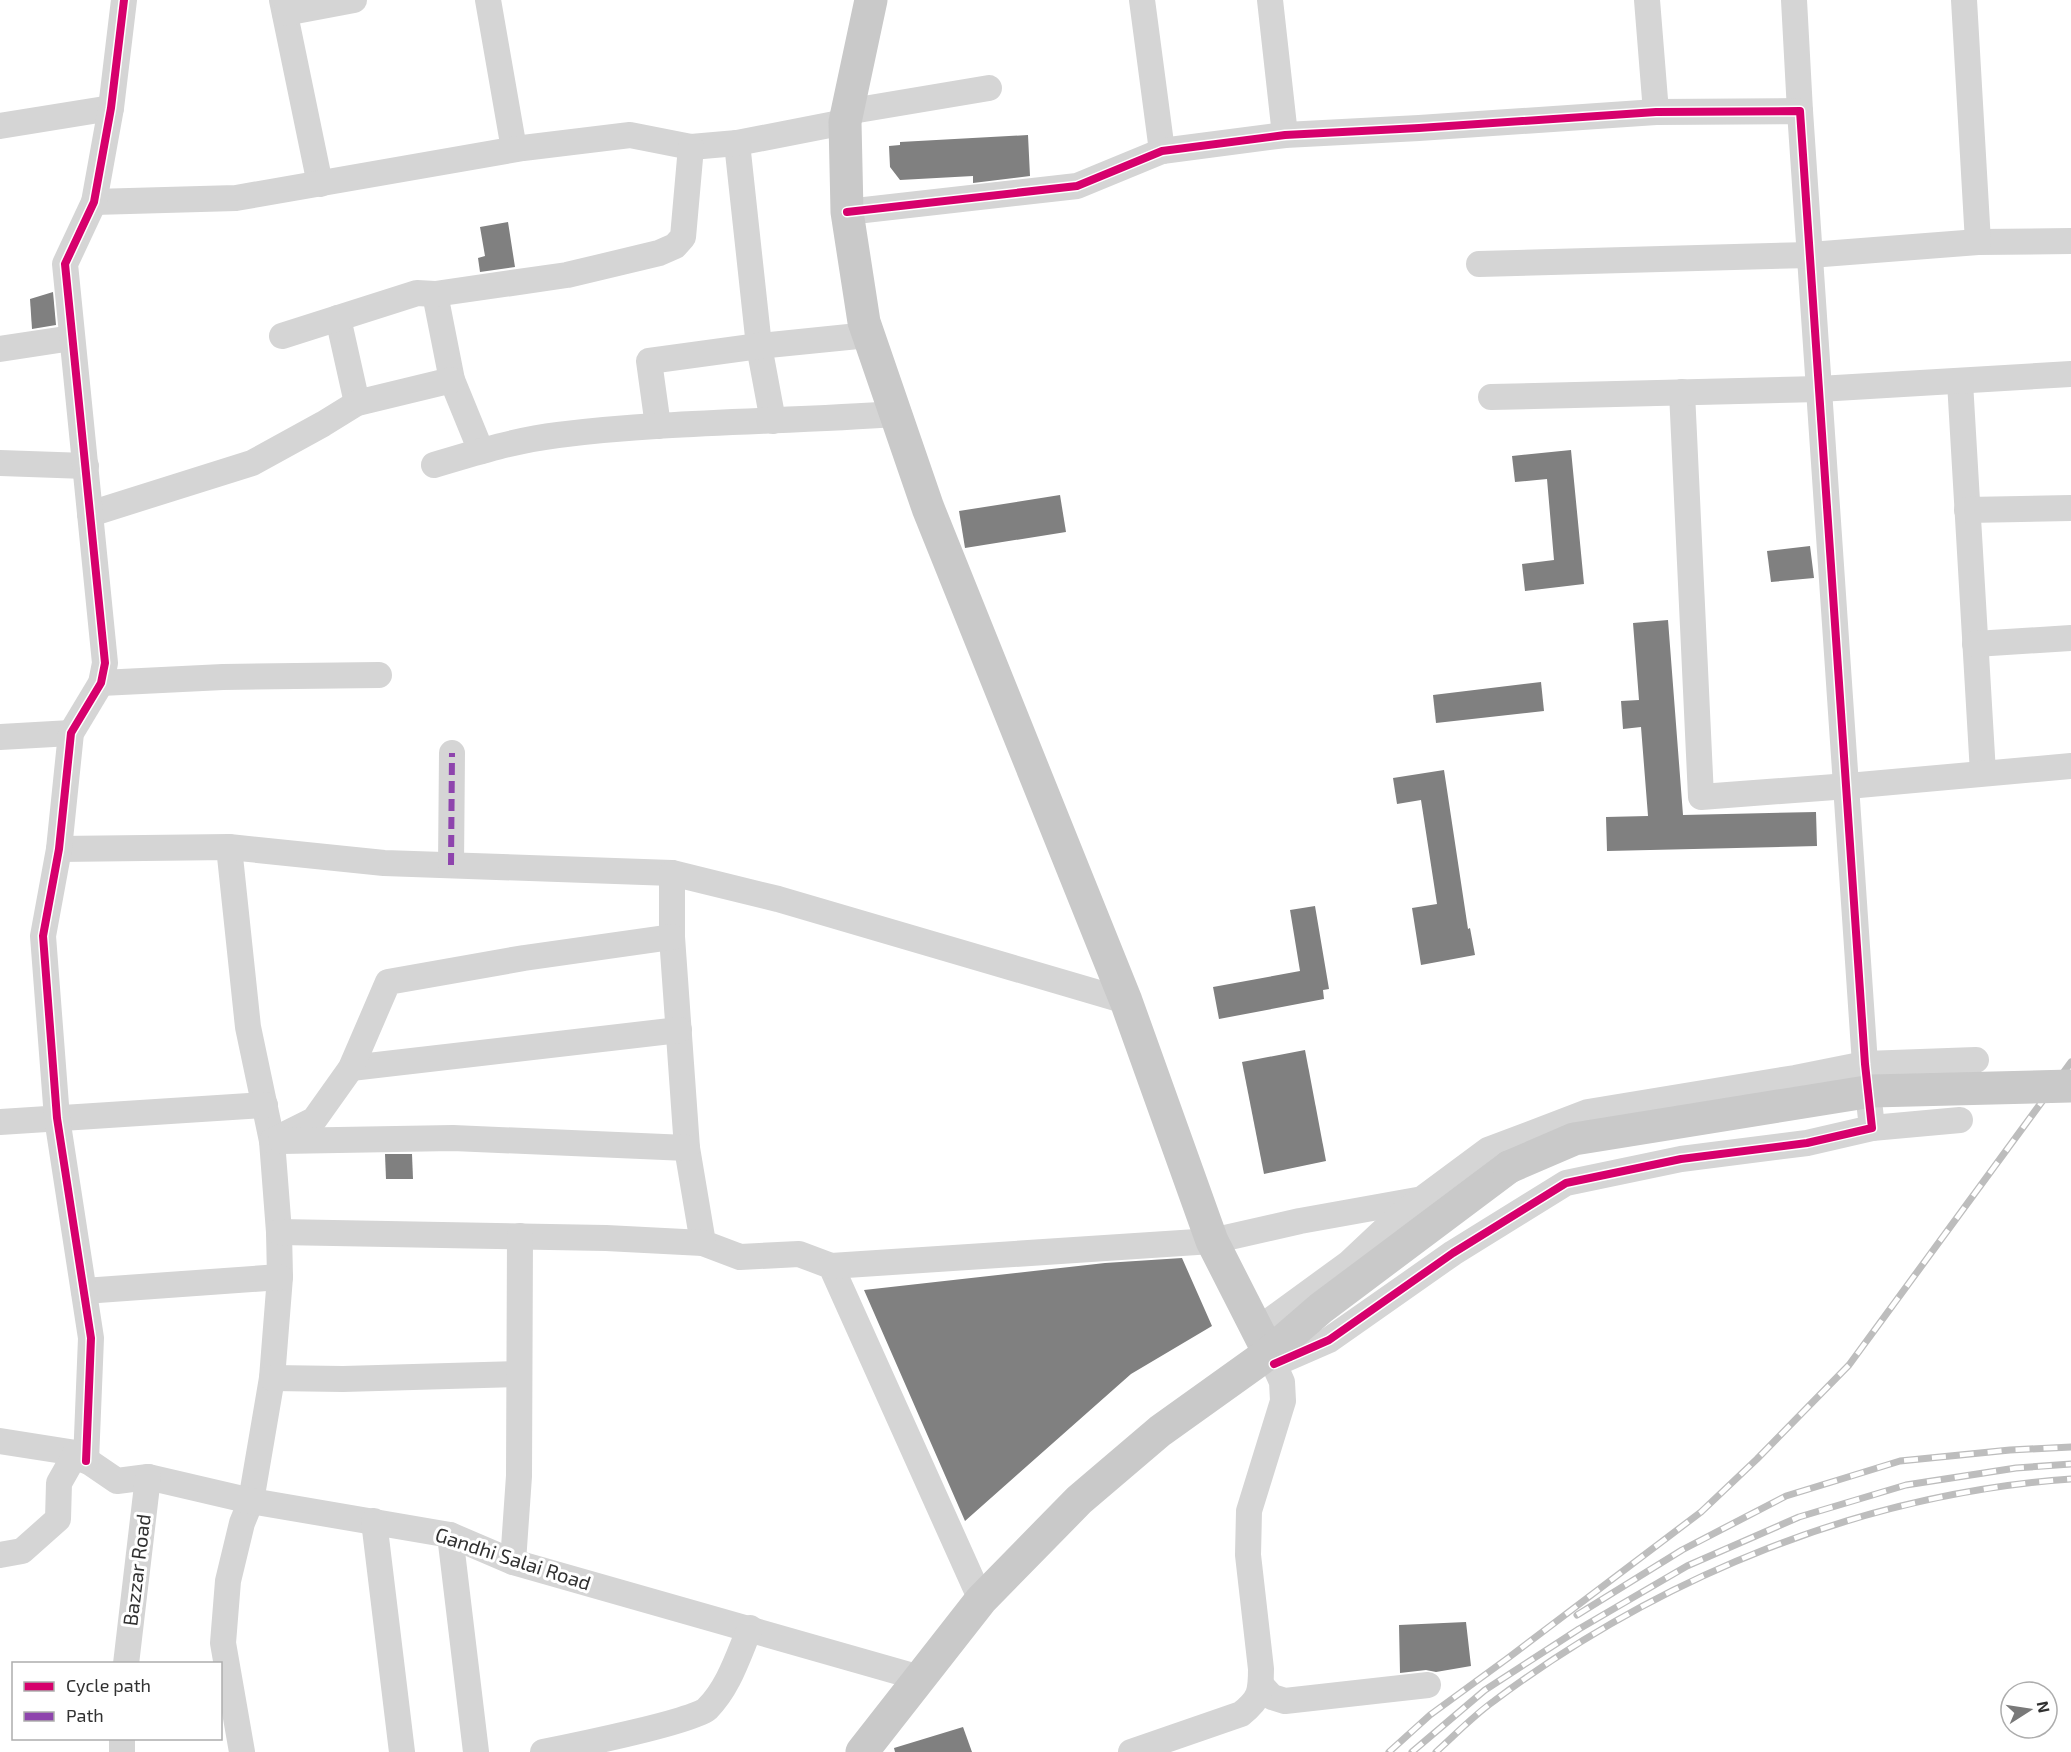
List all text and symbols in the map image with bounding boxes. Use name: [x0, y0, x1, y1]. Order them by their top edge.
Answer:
street label: Bazzar Road: [117, 1512, 155, 1627]
street label: Gandhi Salai Road: [432, 1522, 594, 1595]
legend: [12, 1662, 222, 1740]
text: Cycle path: [66, 1674, 151, 1696]
north arrow: [1999, 1680, 2059, 1740]
text: N: [2034, 1699, 2055, 1714]
text: Path: [66, 1704, 104, 1726]

